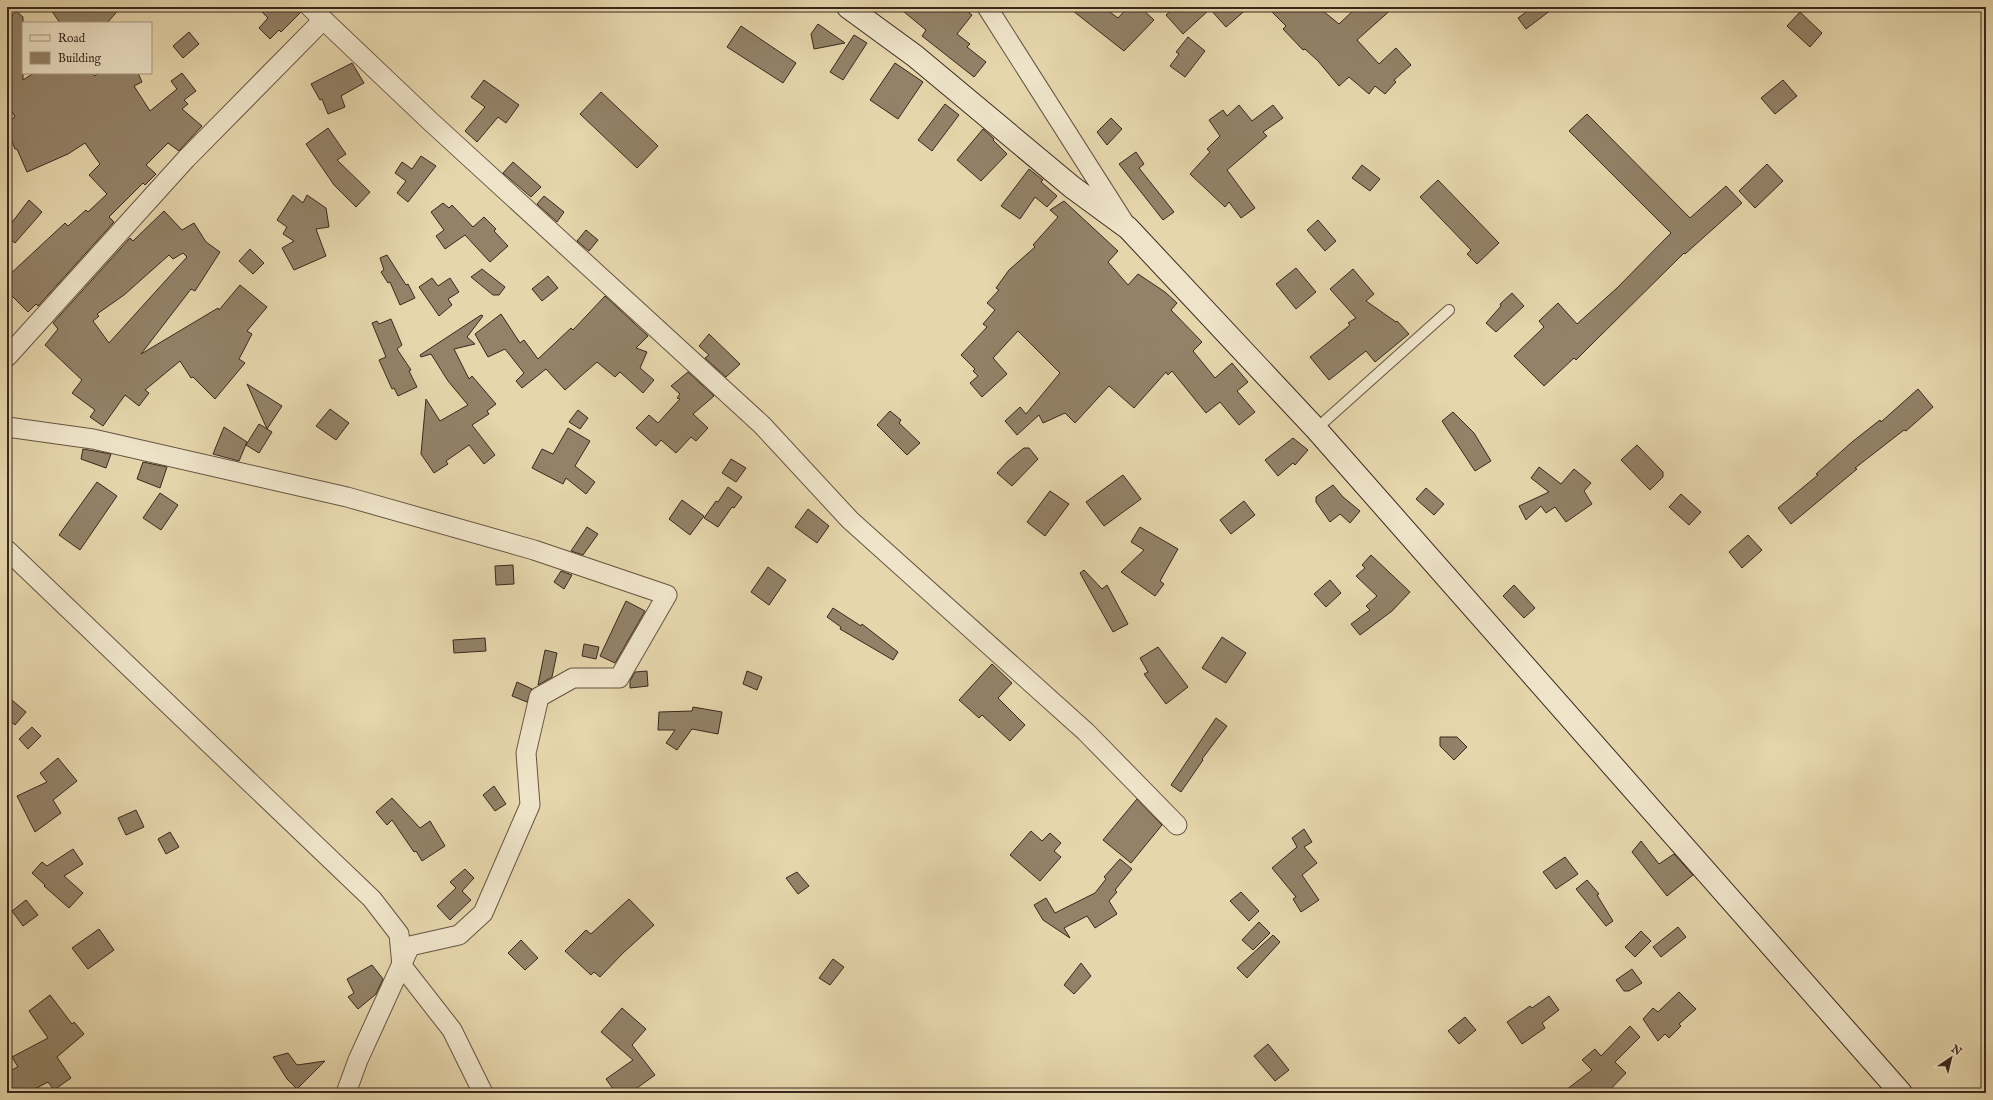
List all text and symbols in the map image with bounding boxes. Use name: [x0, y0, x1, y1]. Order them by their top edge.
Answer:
legend: [22, 22, 152, 74]
text: Road: [58, 31, 86, 46]
text: Building: [58, 51, 102, 66]
north arrow: [1931, 1038, 1971, 1078]
text: N: [1947, 1042, 1964, 1059]

